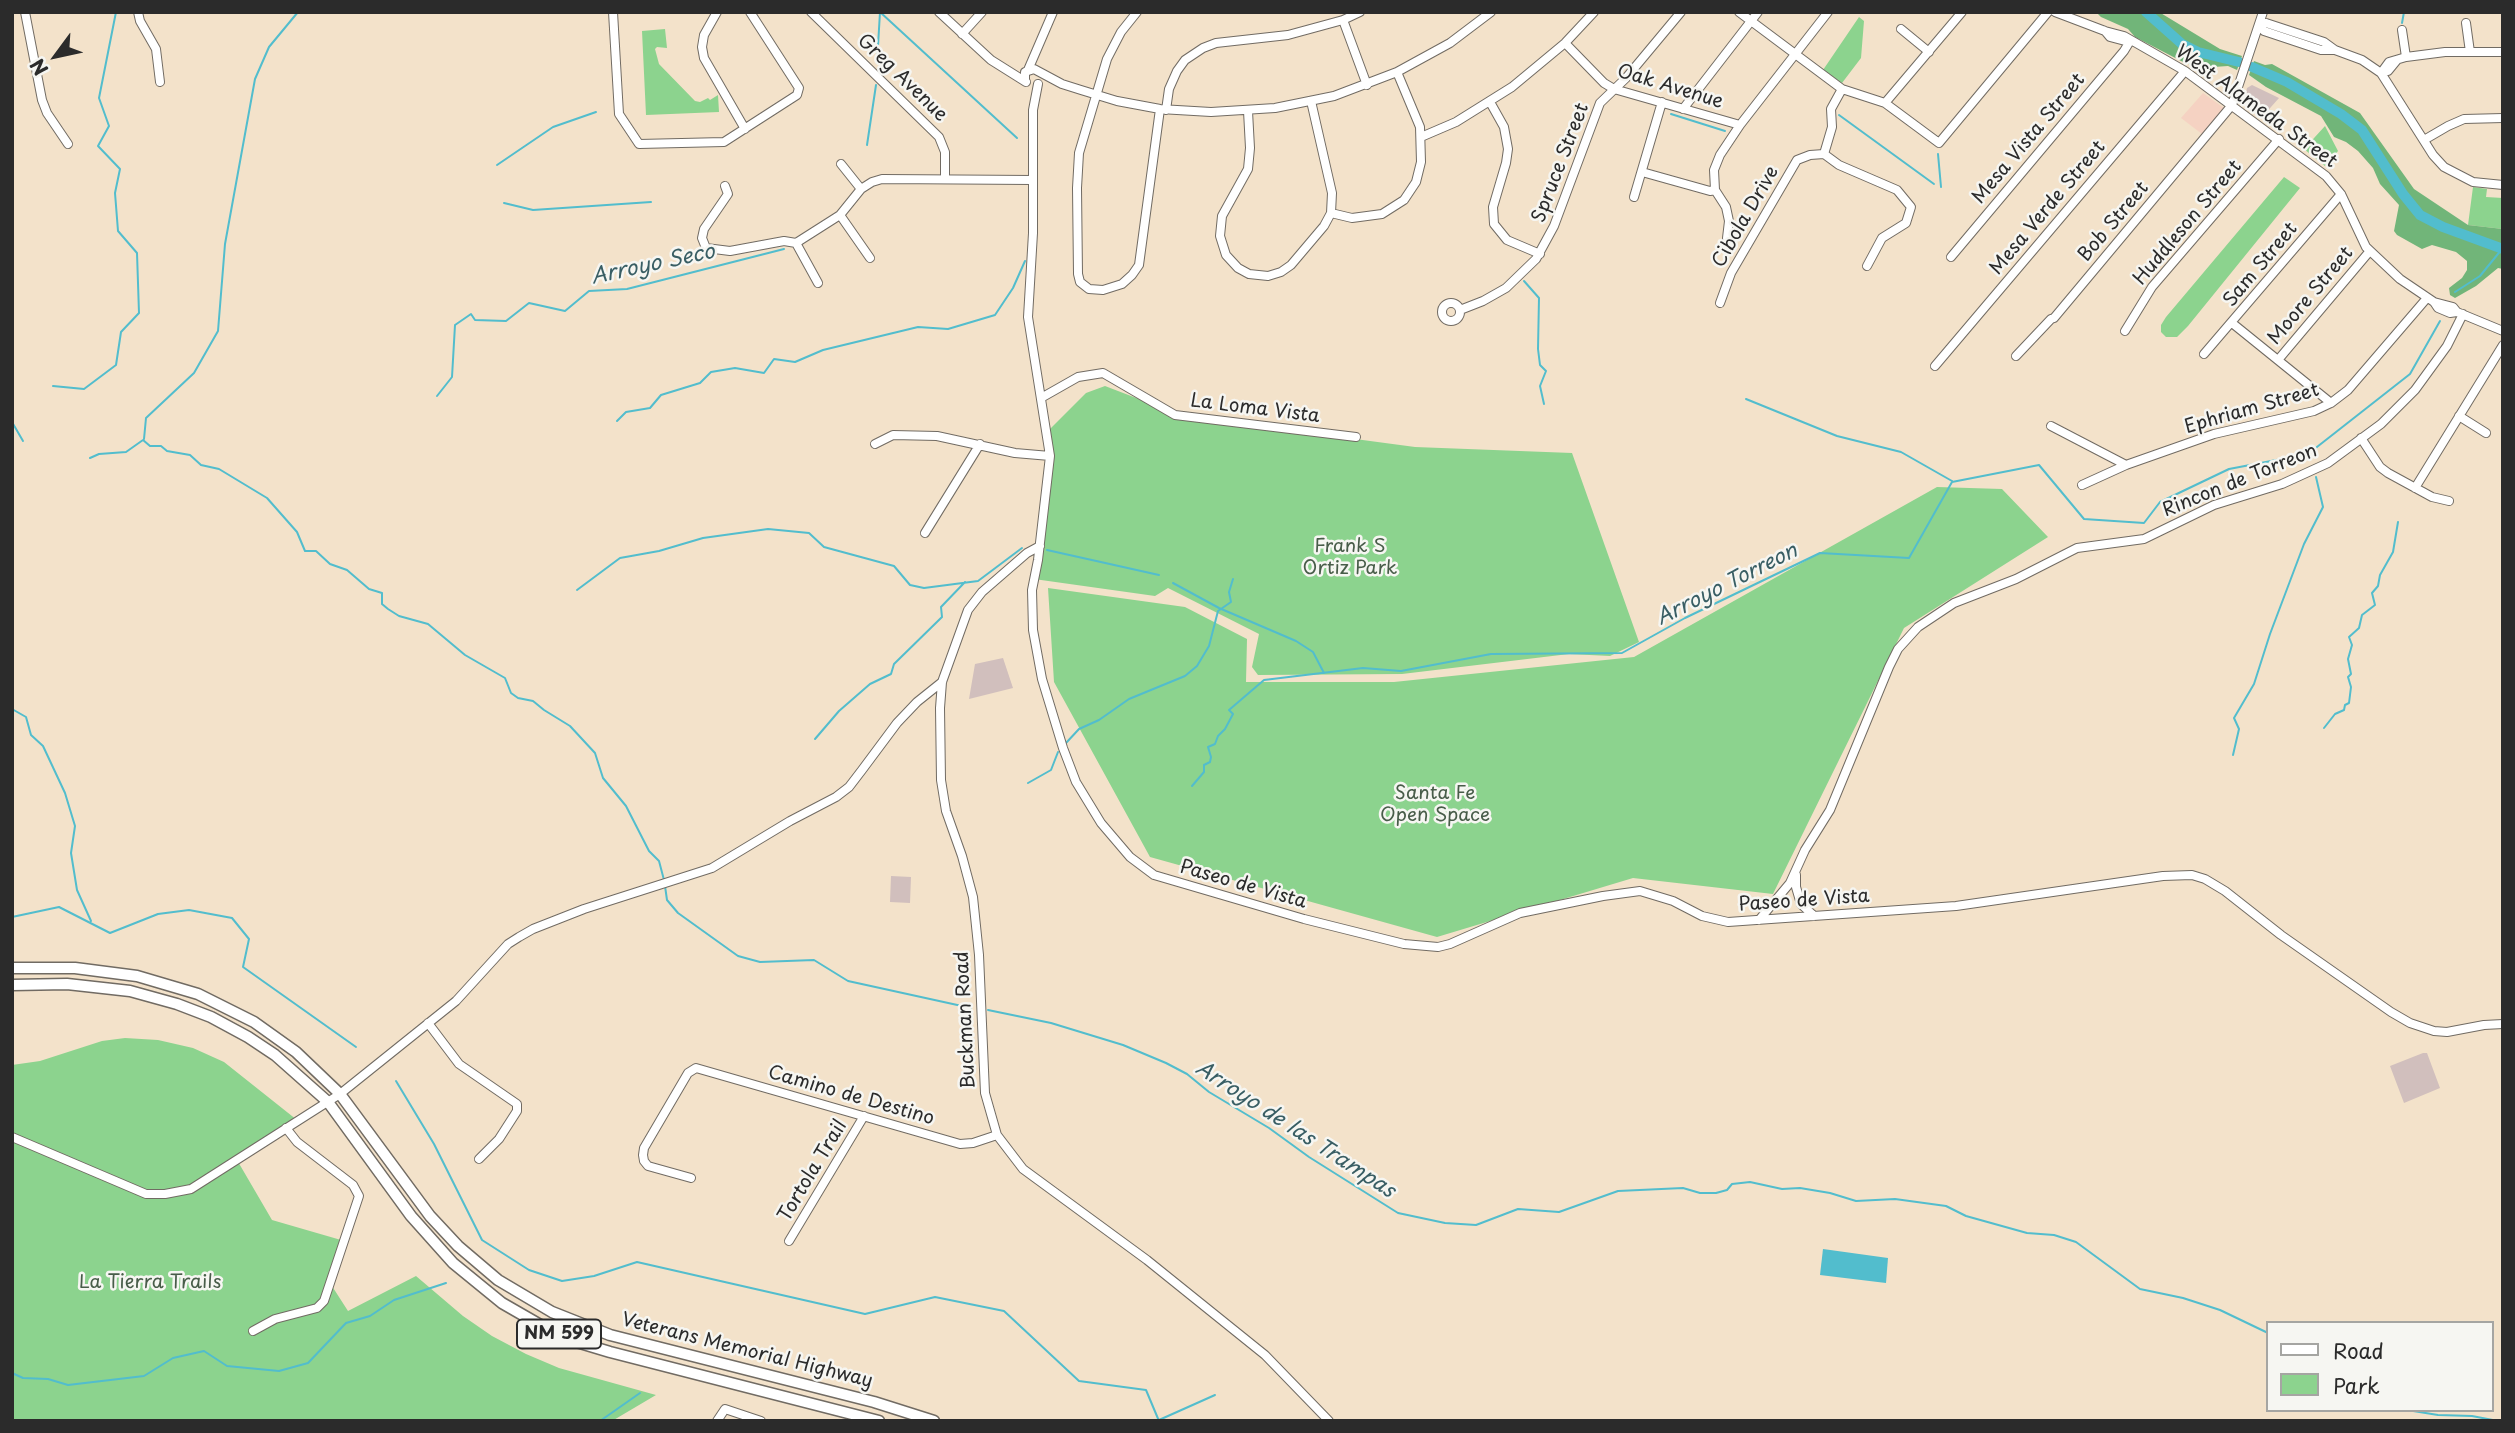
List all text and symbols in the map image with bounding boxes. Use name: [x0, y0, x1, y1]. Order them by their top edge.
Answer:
north arrow: [21, 21, 91, 91]
street label: Greg Avenue: [852, 29, 952, 127]
street label: West Alameda Street: [2171, 41, 2341, 173]
text: N: [23, 53, 54, 81]
street label: Oak Avenue: [1614, 60, 1726, 114]
street label: Mesa Vista Street: [1968, 69, 2090, 209]
street label: Spruce Street: [1528, 100, 1594, 226]
street label: Mesa Verde Street: [1985, 136, 2111, 280]
street label: Huddleson Street: [2129, 156, 2247, 290]
street label: Cibola Drive: [1708, 162, 1784, 272]
street label: Bob Street: [2074, 177, 2154, 267]
street label: Sam Street: [2219, 218, 2303, 312]
water label: Arroyo Seco: [589, 240, 717, 290]
street label: Moore Street: [2263, 242, 2359, 350]
street label: Ephriam Street: [2182, 379, 2322, 439]
street label: La Loma Vista: [1189, 390, 1321, 428]
street label: Rincon de Torreon: [2159, 440, 2321, 522]
park label: Frank S Ortiz Park: [1303, 536, 1397, 580]
water label: Arroyo Torreon: [1652, 539, 1802, 631]
park label: Santa Fe Open Space: [1380, 783, 1490, 827]
street label: Paseo de Vista: [1177, 856, 1309, 914]
street label: Paseo de Vista: [1738, 885, 1870, 917]
street label: Buckman Road: [951, 951, 981, 1089]
water label: Arroyo de las Trampas: [1191, 1056, 1399, 1204]
street label: Camino de Destino: [765, 1061, 937, 1131]
street label: Tortola Trail: [774, 1116, 852, 1226]
park label: La Tierra Trails: [79, 1272, 221, 1294]
street label: Veterans Memorial Highway: [619, 1309, 875, 1393]
road number: NM 599: [517, 1320, 601, 1349]
legend: [2266, 1321, 2494, 1412]
text: Road: [2333, 1334, 2384, 1366]
text: Park: [2333, 1369, 2380, 1401]

